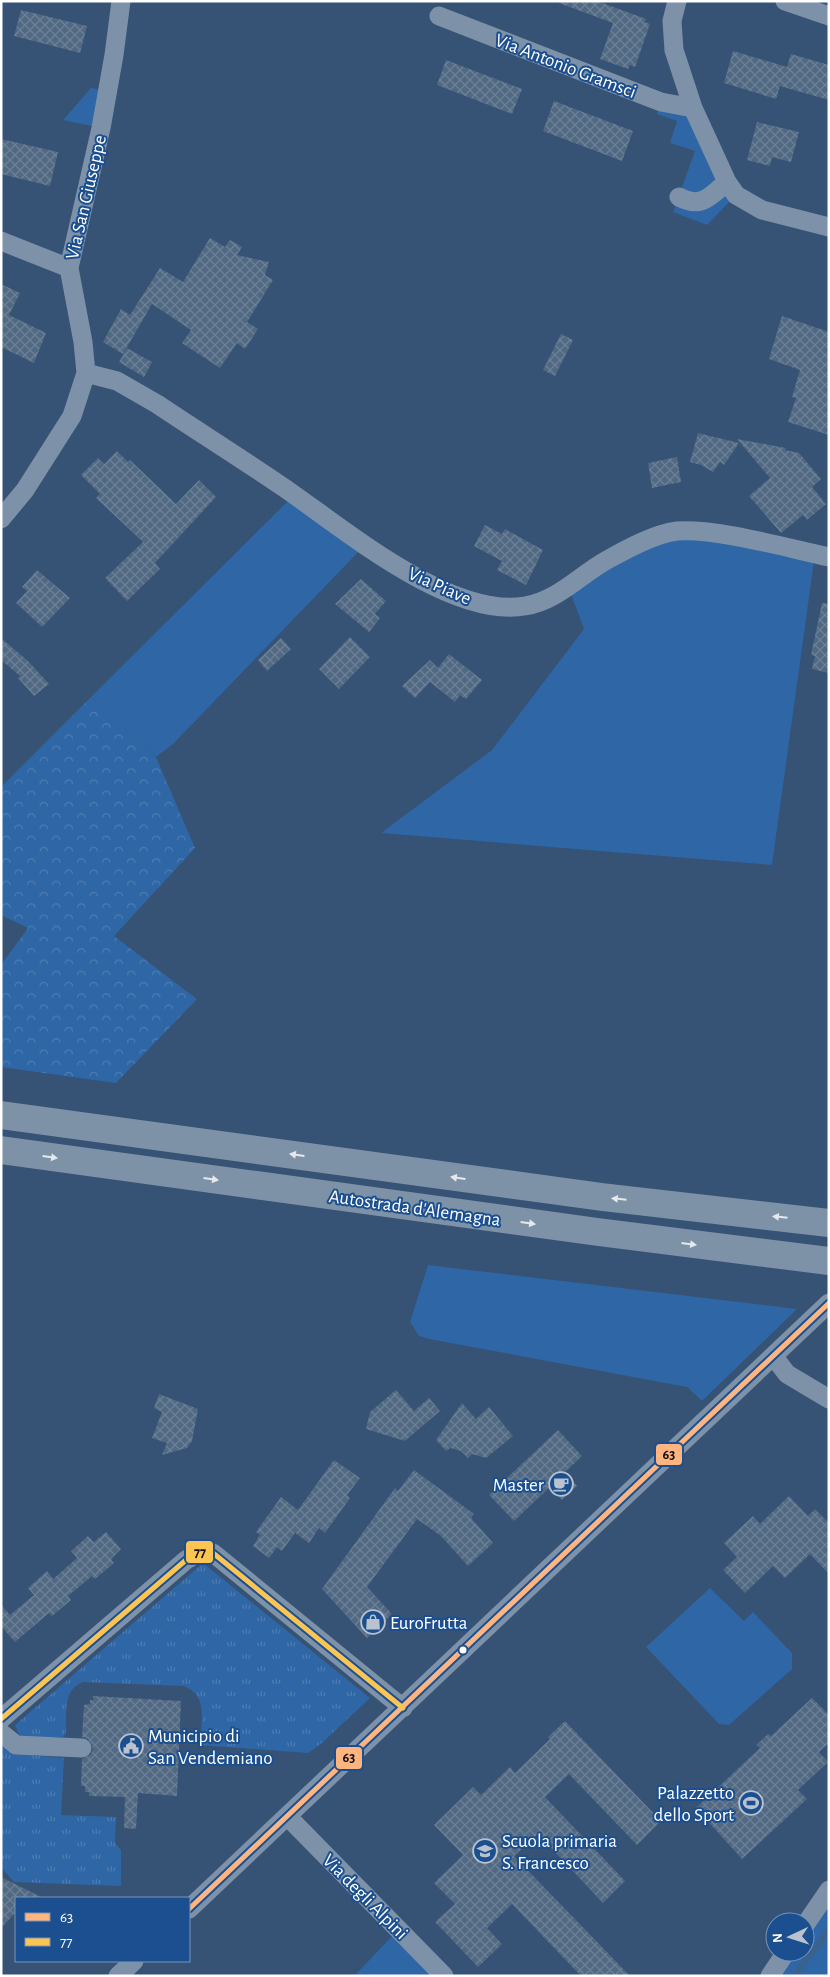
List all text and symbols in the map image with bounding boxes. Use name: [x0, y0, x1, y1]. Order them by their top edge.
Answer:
street label: Via Antonio Gramsci: [492, 31, 639, 102]
street label: Via San Giuseppe: [63, 133, 110, 261]
street label: Via Piave: [405, 564, 474, 609]
one-way arrow: [288, 1151, 304, 1159]
one-way arrow: [42, 1153, 58, 1161]
one-way arrow: [449, 1173, 465, 1181]
one-way arrow: [203, 1175, 219, 1183]
street label: Autostrada d'Alemagna: [328, 1187, 502, 1230]
one-way arrow: [611, 1195, 627, 1203]
one-way arrow: [772, 1213, 788, 1221]
one-way arrow: [520, 1219, 536, 1227]
one-way arrow: [681, 1240, 697, 1248]
line badge: 63: [655, 1443, 683, 1466]
text: 63: [663, 1448, 675, 1462]
cafe icon: Master: [548, 1471, 574, 1497]
place label: Master: [493, 1476, 544, 1495]
line badge: 77: [185, 1540, 214, 1564]
text: 77: [194, 1546, 206, 1560]
shop icon: EuroFrutta: [360, 1609, 386, 1635]
place label: EuroFrutta: [390, 1614, 468, 1633]
unlabelled marker: [458, 1645, 468, 1655]
place label: Municipio di San Vendemiano: [148, 1727, 273, 1768]
public building icon: Municipio di San Vendemiano: [118, 1733, 144, 1759]
line badge: 63: [335, 1746, 363, 1770]
text: 63: [343, 1751, 355, 1765]
place label: Palazzetto dello Sport: [654, 1784, 734, 1825]
sports icon: Palazzetto dello Sport: [738, 1790, 764, 1816]
place label: Scuola primaria S. Francesco: [502, 1832, 617, 1873]
school or university icon: Scuola primaria S. Francesco: [472, 1838, 498, 1864]
street label: Via degli Alpini: [319, 1851, 411, 1943]
legend: [15, 1897, 190, 1962]
text: 63: [60, 1910, 73, 1925]
north arrow: [765, 1912, 815, 1962]
text: N: [771, 1932, 785, 1943]
text: 77: [60, 1935, 73, 1950]

